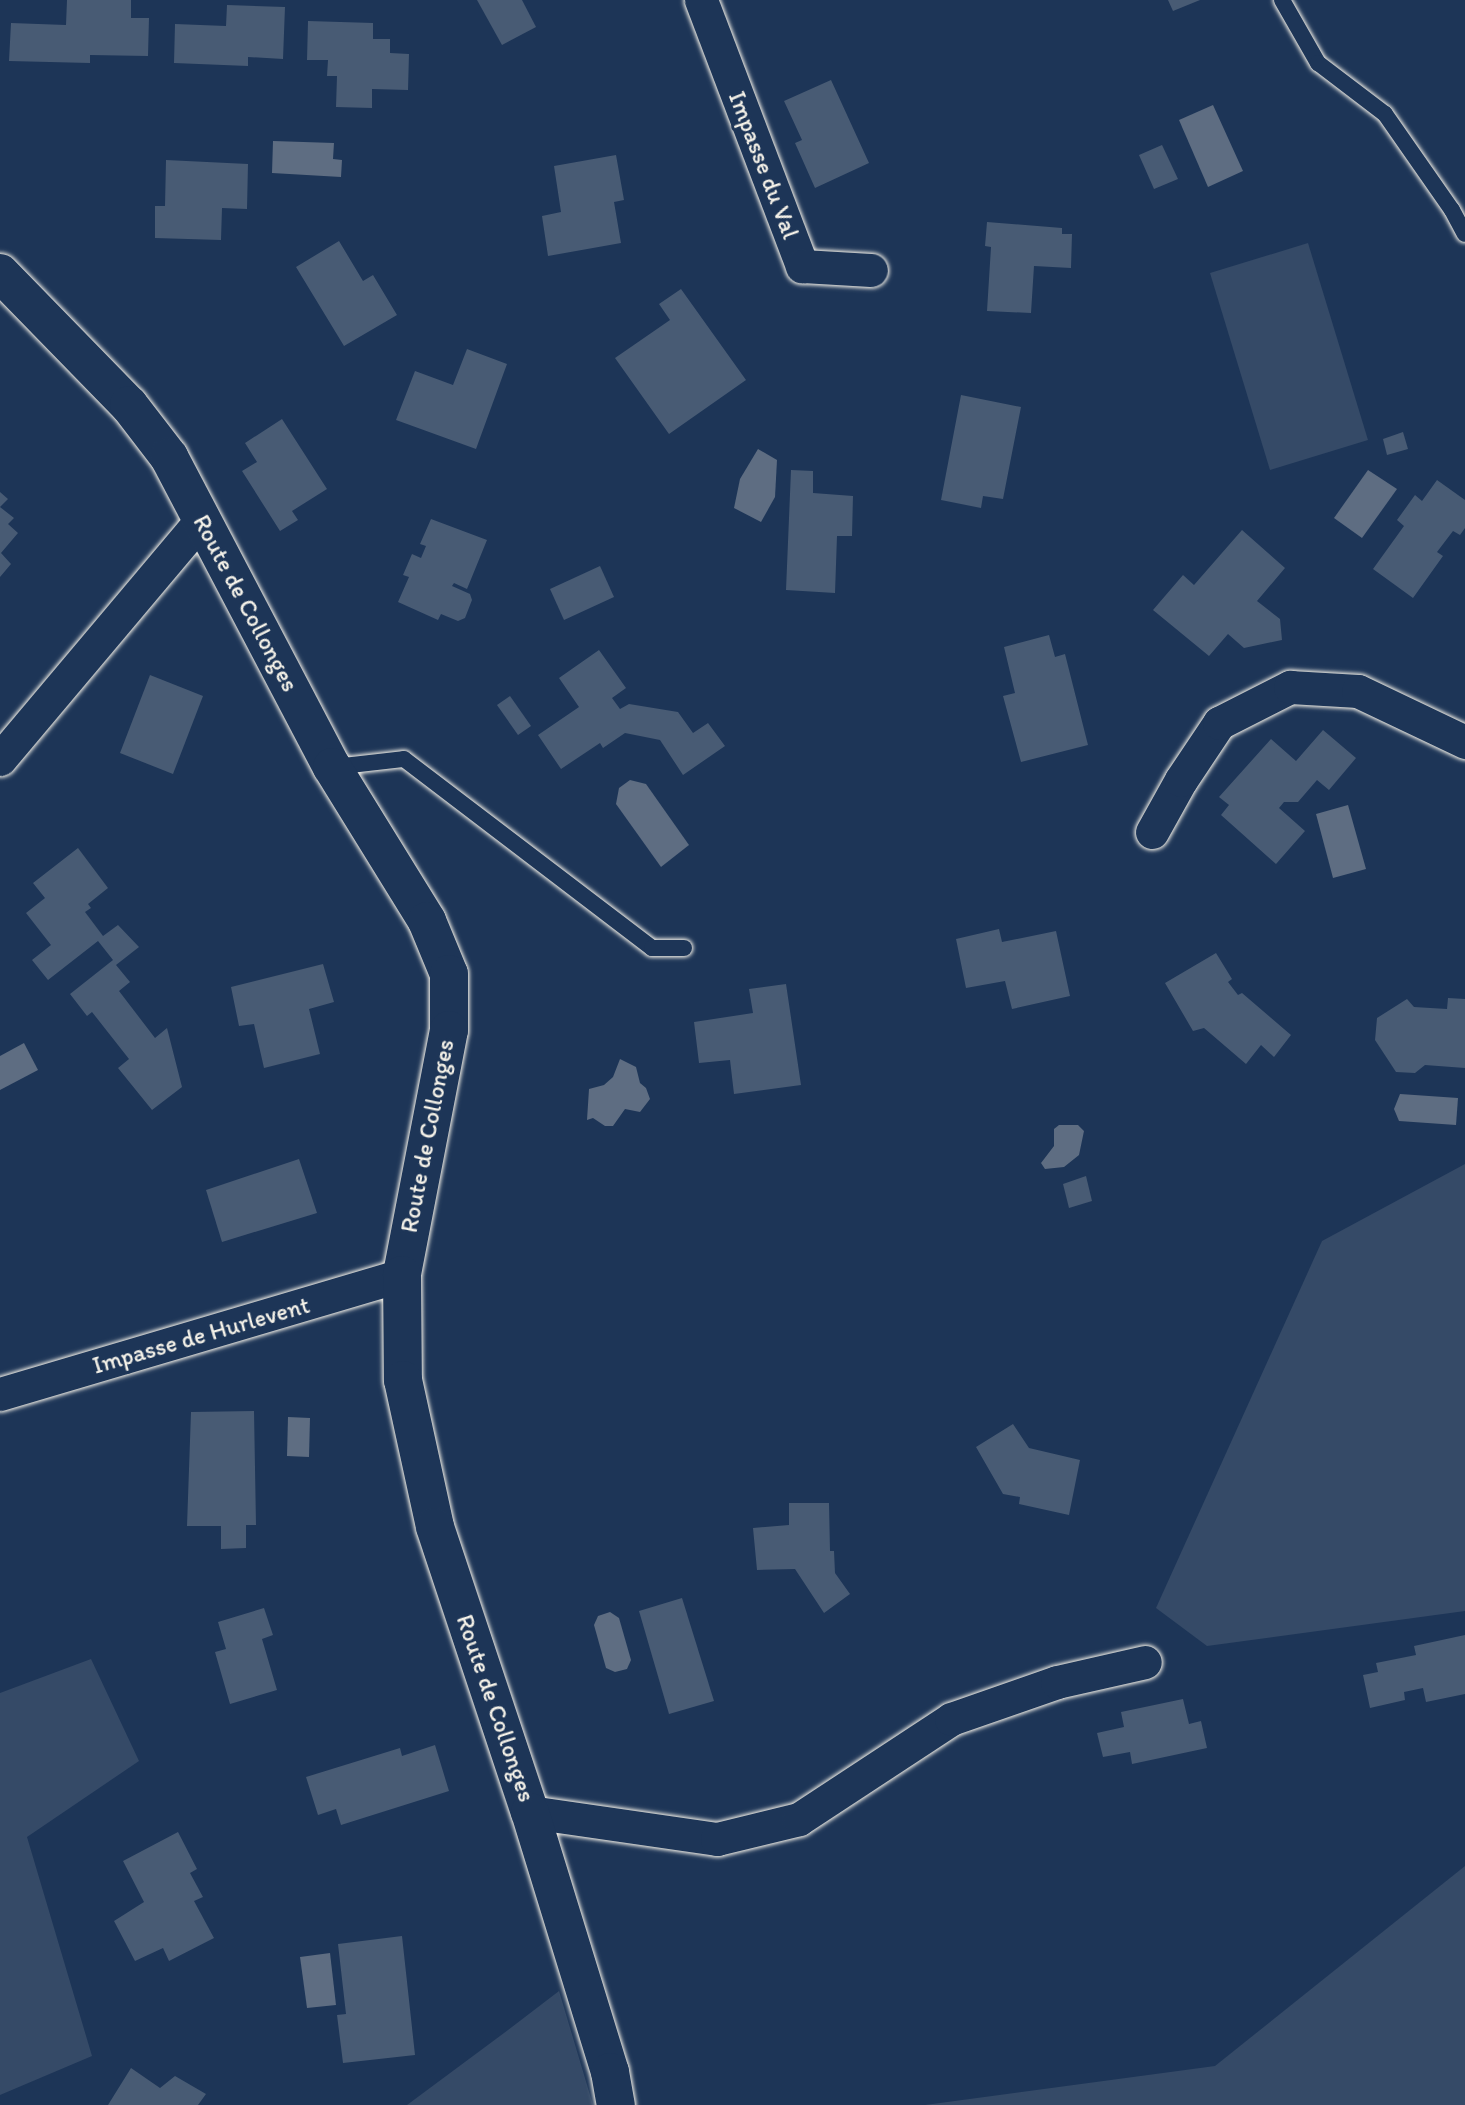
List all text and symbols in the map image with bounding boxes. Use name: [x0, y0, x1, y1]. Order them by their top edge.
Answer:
street label: Impasse du Val: [723, 87, 805, 243]
street label: Route de Collonges: [187, 509, 305, 697]
street label: Route de Collonges: [394, 1036, 460, 1236]
street label: Impasse de Hurlevent: [89, 1290, 313, 1380]
street label: Route de Collonges: [450, 1610, 542, 1806]

